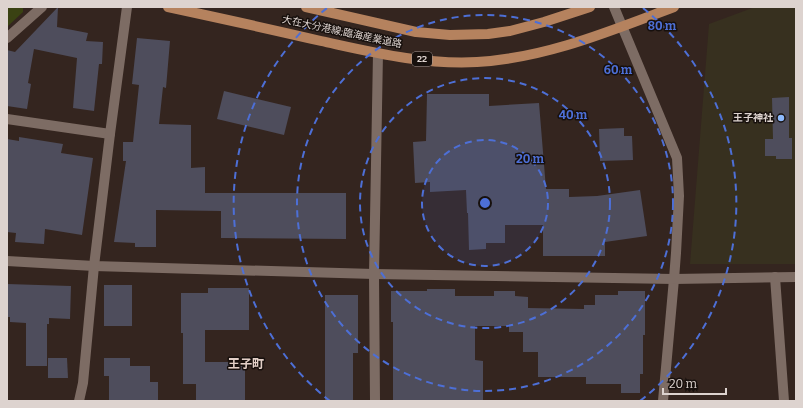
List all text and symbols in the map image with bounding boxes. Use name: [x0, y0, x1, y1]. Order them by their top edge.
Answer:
street label: 大在大分港線;臨海産業道路: [281, 13, 403, 51]
text: 80 m: [648, 19, 677, 33]
road number: 22: [412, 52, 432, 66]
text: 60 m: [604, 63, 633, 77]
text: 40 m: [559, 108, 588, 122]
place label: 王子神社: [733, 112, 774, 124]
marker: 王子神社: [776, 113, 786, 123]
text: 20 m: [516, 152, 545, 166]
centre of rings: [478, 196, 492, 210]
district label: 王子町: [228, 357, 264, 371]
scale bar: [663, 370, 726, 396]
text: 20 m: [669, 377, 698, 391]

